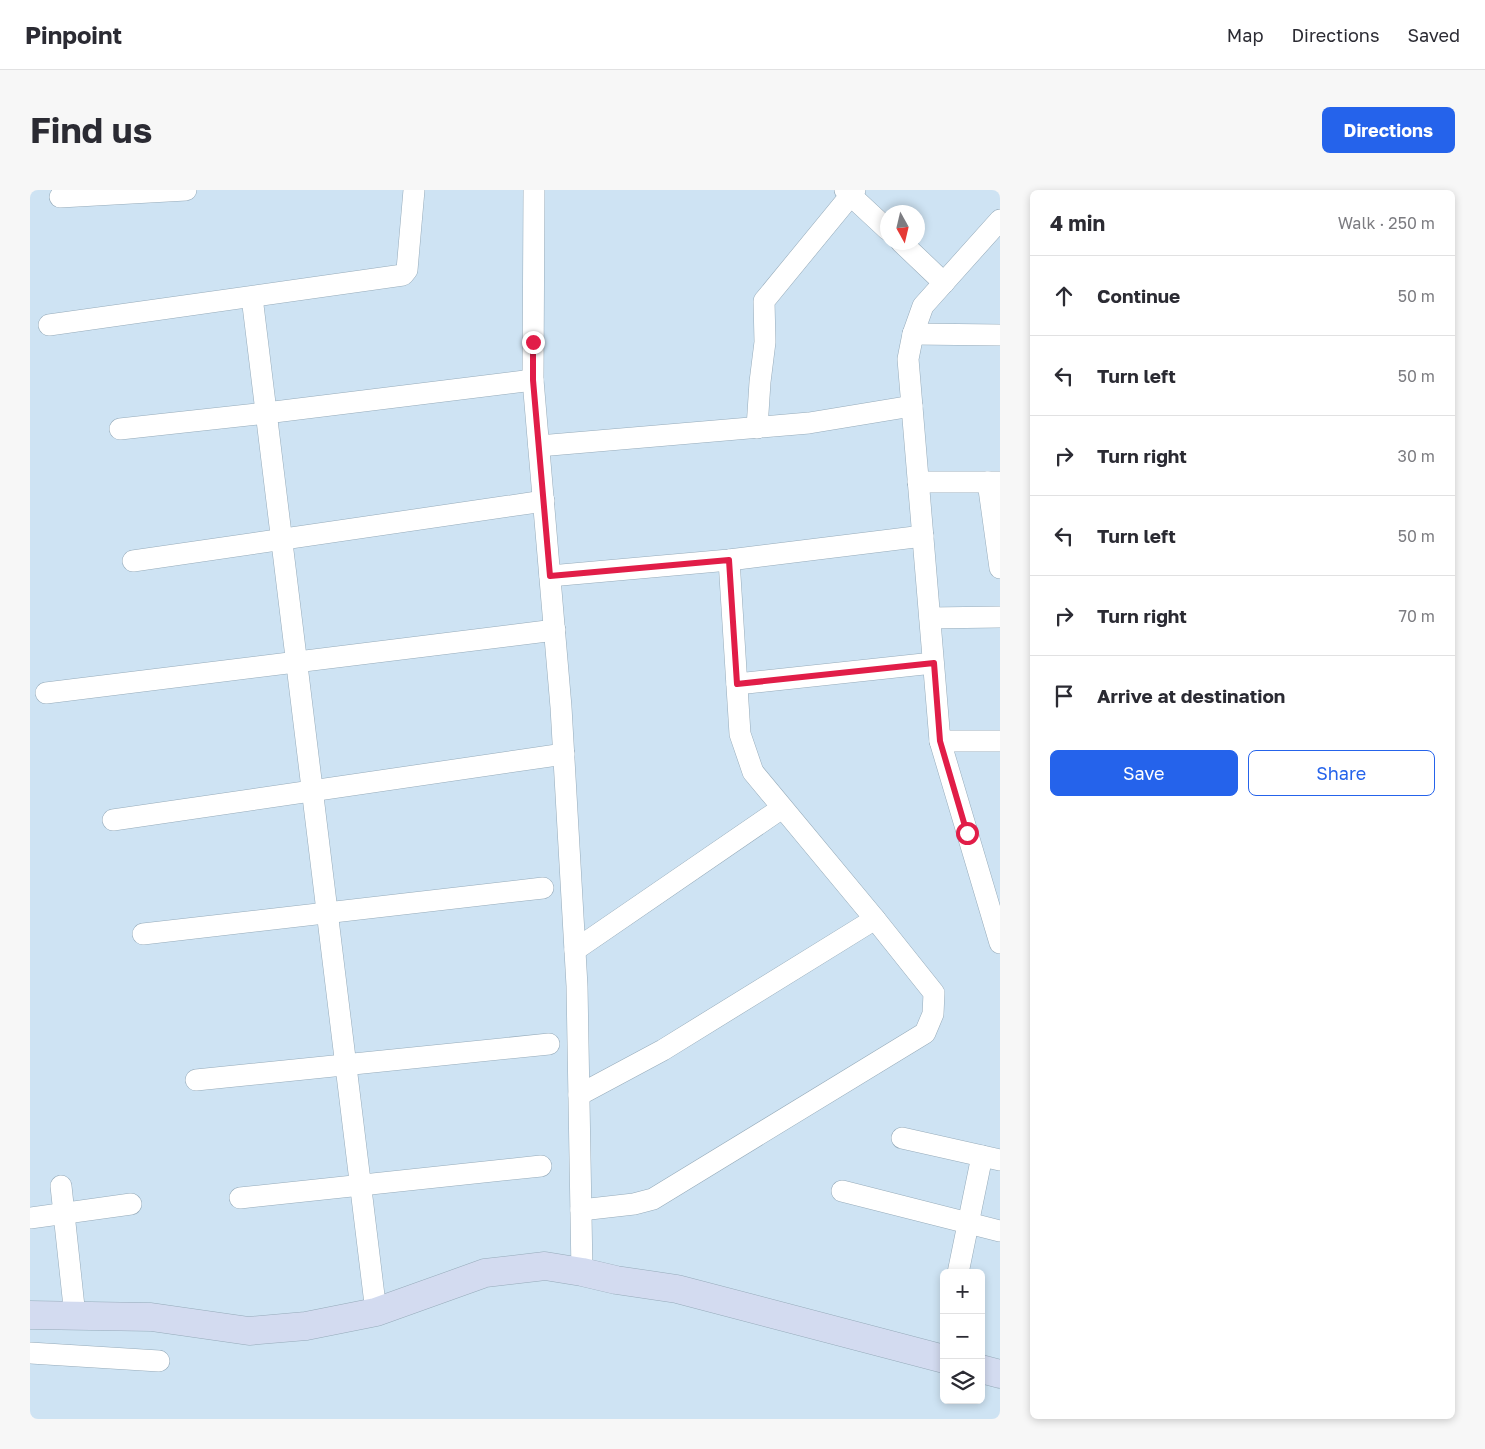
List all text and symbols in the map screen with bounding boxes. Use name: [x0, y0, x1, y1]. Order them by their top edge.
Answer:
text: Pinpoint: [25, 20, 122, 49]
text: Map: [1227, 24, 1263, 46]
text: Directions: [1291, 24, 1379, 46]
text: Saved: [1407, 24, 1460, 46]
button: Directions: [1322, 107, 1455, 153]
text: Find us: [30, 109, 152, 151]
north arrow: [880, 205, 925, 250]
text: 4 min: [1050, 210, 1105, 236]
text: Walk · 250 m: [1338, 213, 1435, 233]
icon: ahead: [1050, 282, 1078, 310]
text: Continue: [1097, 284, 1180, 307]
text: 50 m: [1398, 286, 1435, 306]
route end: [522, 331, 545, 354]
icon: left: [1050, 362, 1078, 390]
text: Turn left: [1097, 364, 1176, 387]
text: 50 m: [1398, 366, 1435, 386]
icon: right: [1050, 442, 1078, 470]
text: Turn right: [1097, 444, 1187, 467]
text: 30 m: [1398, 446, 1435, 466]
icon: left: [1050, 522, 1078, 550]
text: Turn left: [1097, 524, 1176, 547]
text: 50 m: [1398, 526, 1435, 546]
icon: right: [1050, 602, 1078, 630]
text: Turn right: [1097, 604, 1187, 627]
text: 70 m: [1398, 606, 1435, 626]
icon: arrive: [1050, 682, 1078, 710]
text: Arrive at destination: [1097, 684, 1285, 707]
button: Save: [1050, 750, 1238, 796]
button: Share: [1248, 750, 1435, 796]
route start: [956, 822, 979, 845]
map controls: [940, 1269, 985, 1404]
button: +: [940, 1269, 985, 1314]
button: −: [940, 1314, 985, 1359]
button: layers: [940, 1359, 985, 1404]

